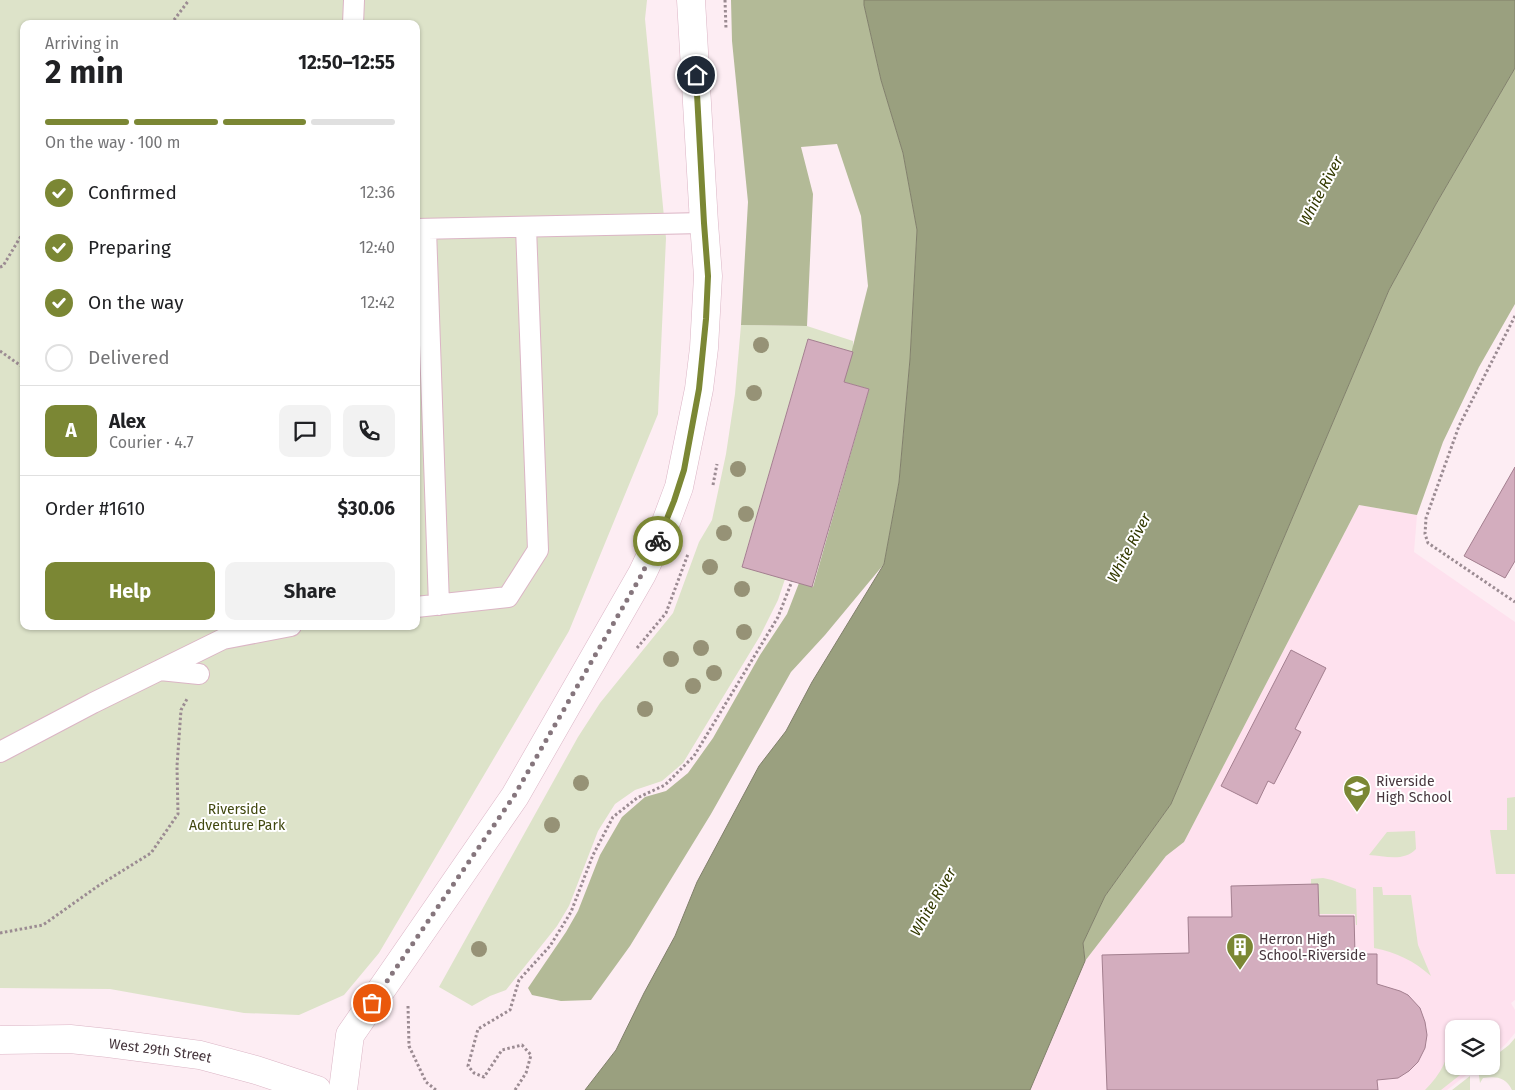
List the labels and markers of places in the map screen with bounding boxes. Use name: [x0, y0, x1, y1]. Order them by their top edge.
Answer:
pin: [675, 54, 717, 96]
place label: Riverside High School: [1376, 773, 1452, 806]
school or university icon: Riverside High School: [1342, 774, 1372, 813]
place label: Herron High School-Riverside: [1259, 931, 1366, 964]
building icon: Herron High School-Riverside: [1225, 932, 1255, 971]
pin: [351, 982, 393, 1024]

